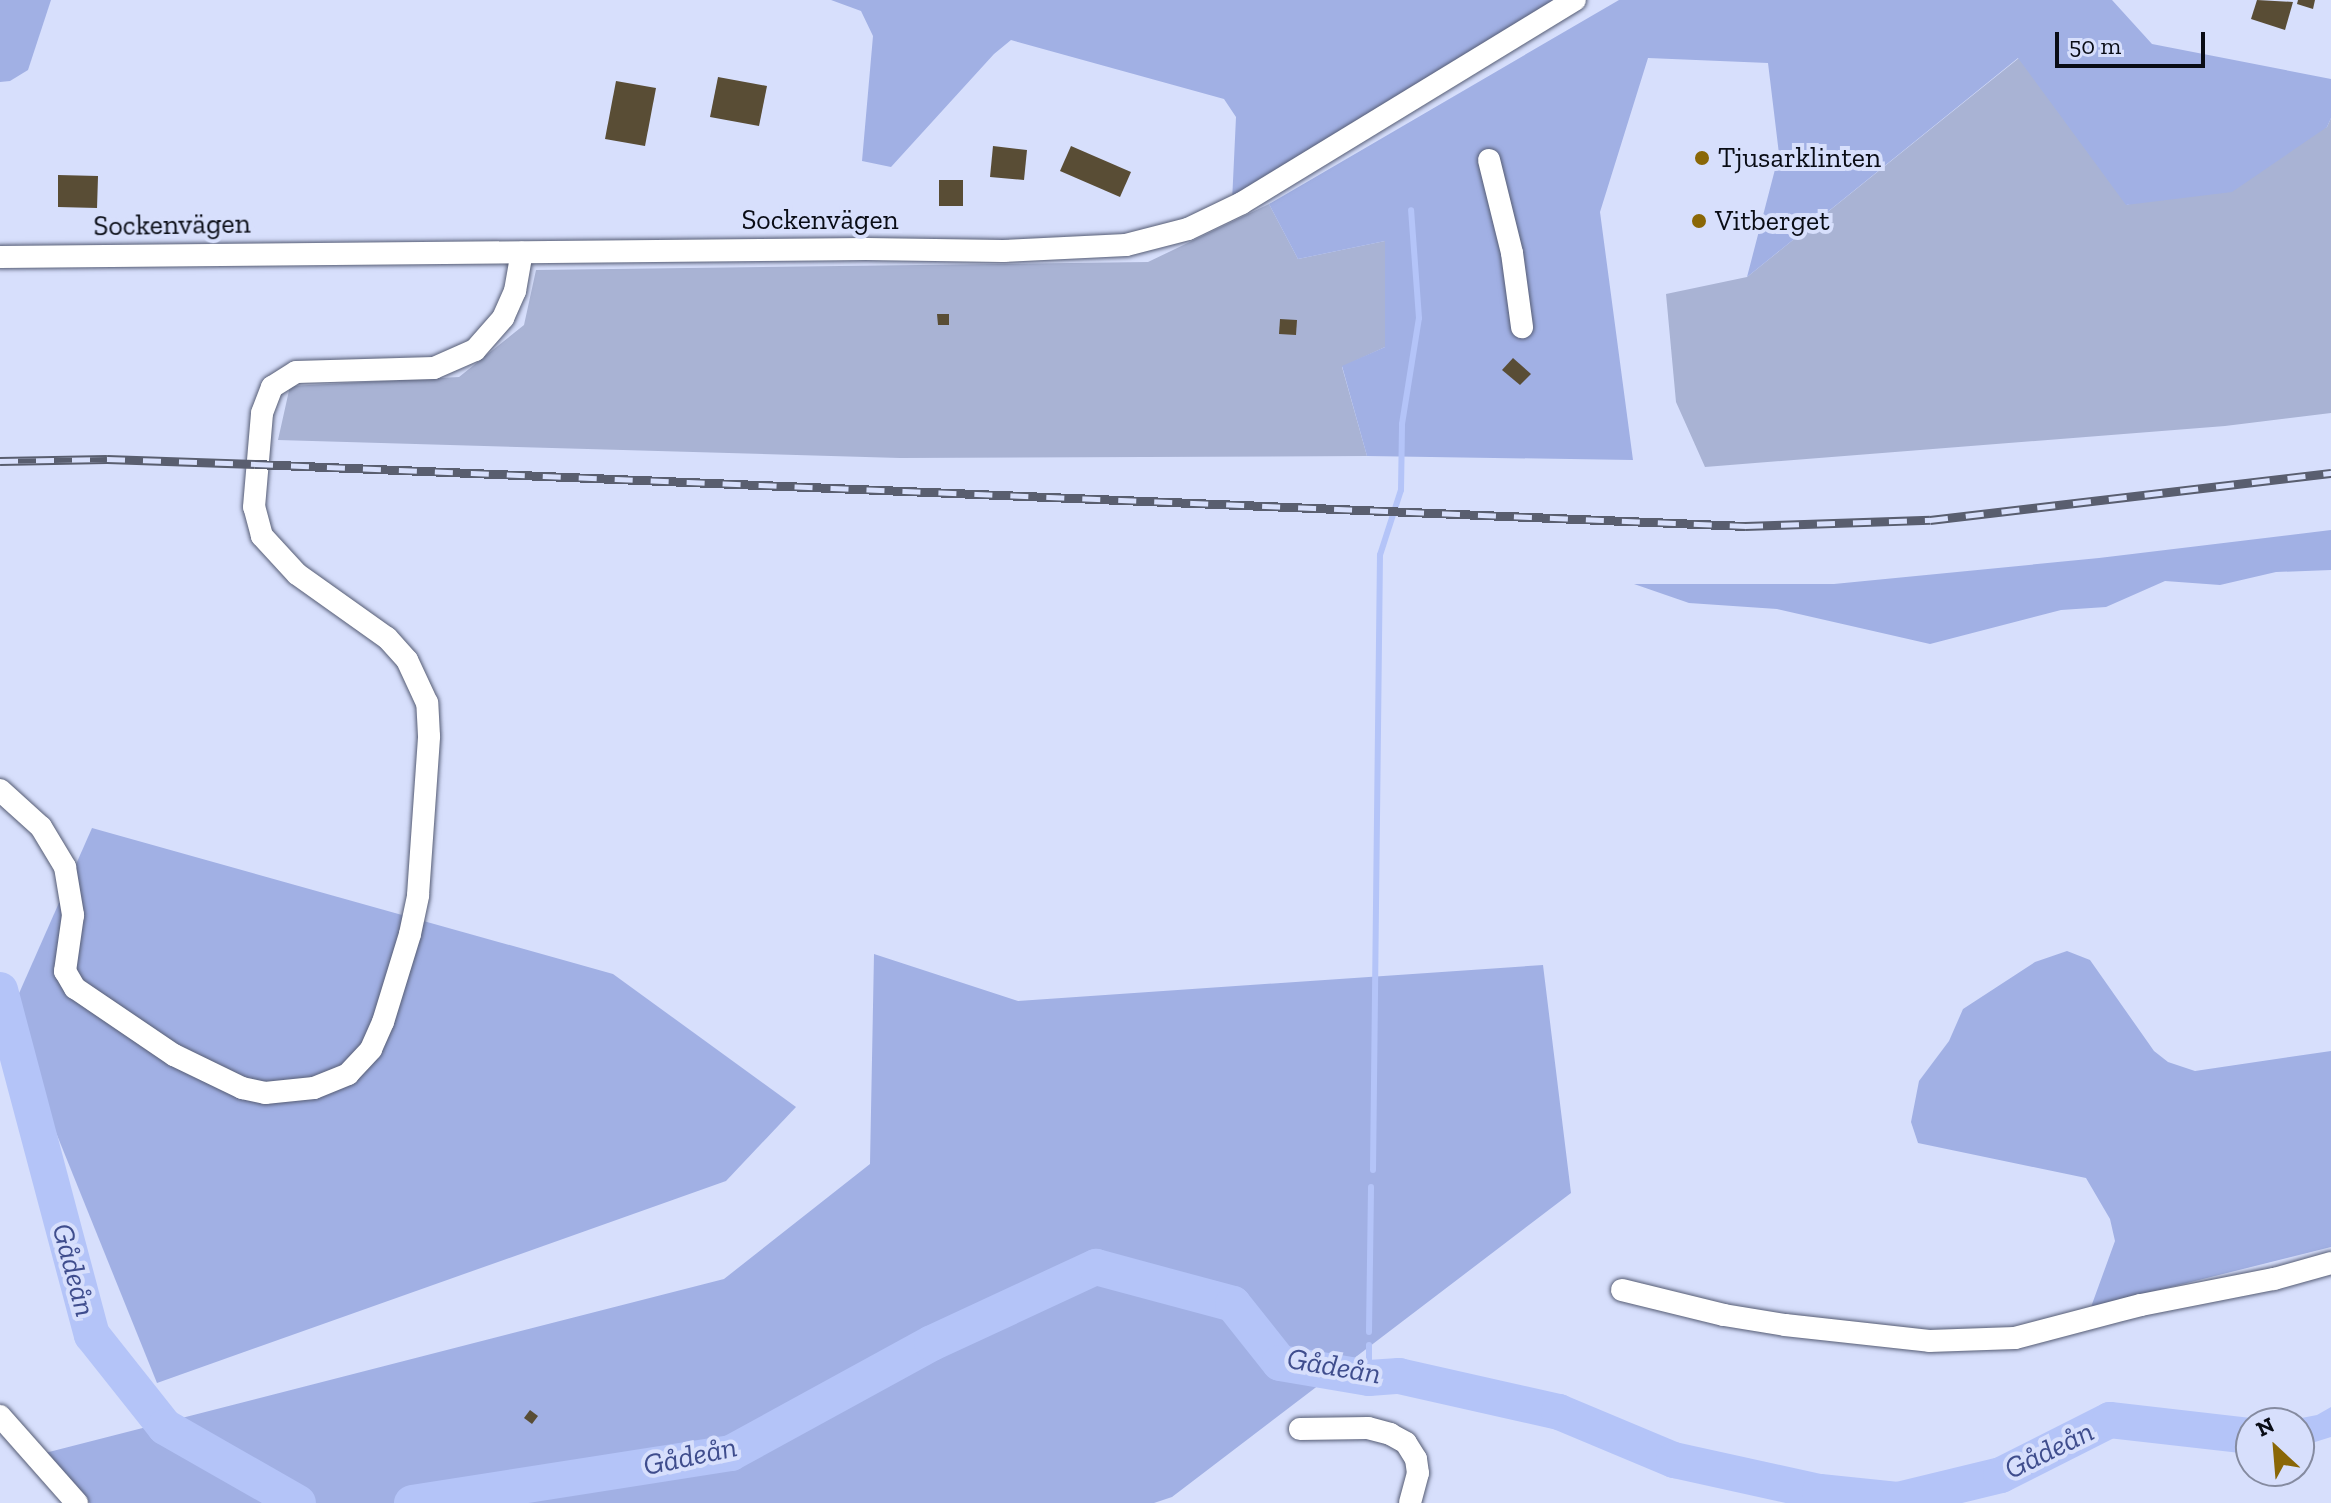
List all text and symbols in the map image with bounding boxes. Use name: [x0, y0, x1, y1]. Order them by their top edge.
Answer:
scale bar: [2059, 16, 2209, 66]
text: 50 m: [2069, 31, 2121, 60]
place label: Tjusarklinten: [1718, 141, 1881, 175]
marker: Tjusarklinten: [1693, 149, 1711, 167]
street label: Sockenvägen: [741, 203, 899, 237]
place label: Vitberget: [1715, 204, 1830, 238]
street label: Sockenvägen: [93, 207, 251, 243]
marker: Vitberget: [1690, 212, 1708, 230]
water label: Gådeån: [44, 1220, 104, 1320]
water label: Gådeån: [1284, 1340, 1384, 1392]
north arrow: [2235, 1407, 2315, 1487]
text: N: [2252, 1411, 2279, 1443]
water label: Gådeån: [1999, 1413, 2099, 1487]
water label: Gådeån: [640, 1429, 740, 1483]

